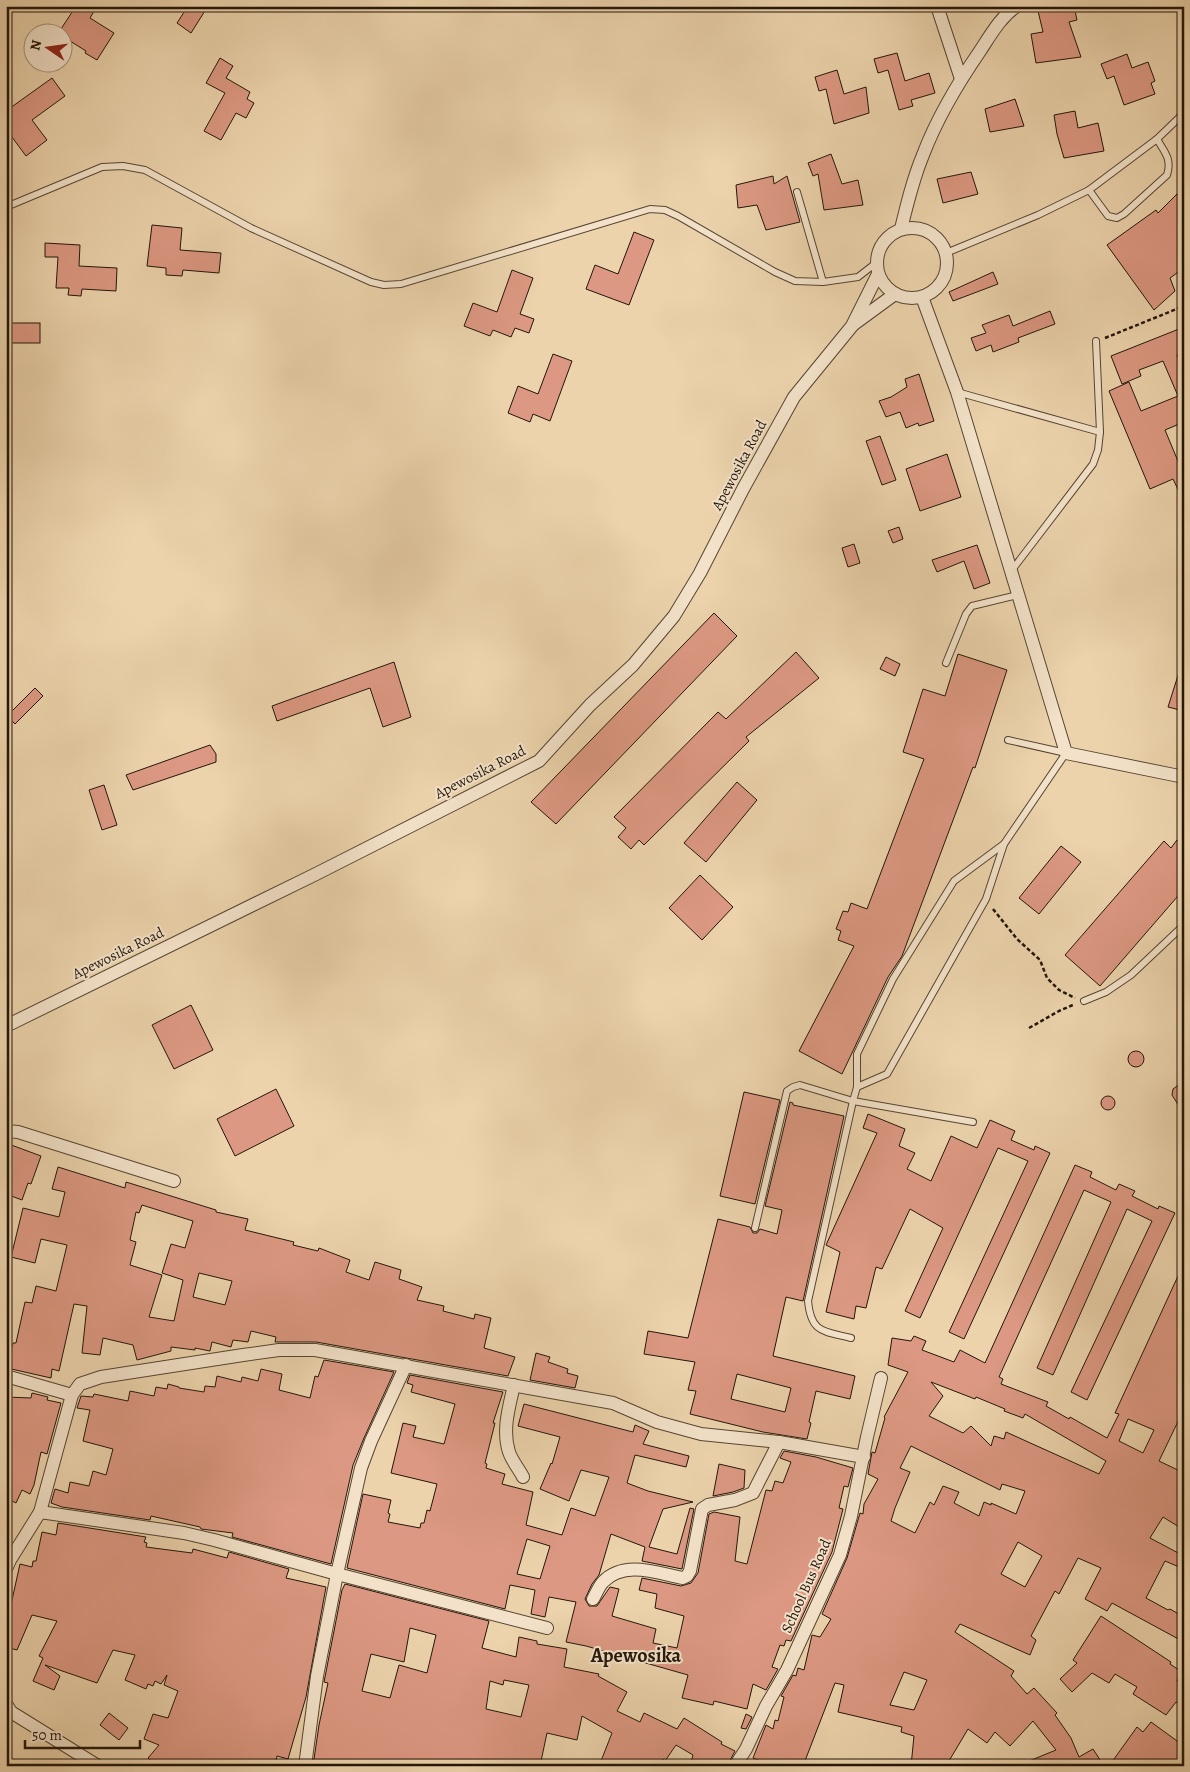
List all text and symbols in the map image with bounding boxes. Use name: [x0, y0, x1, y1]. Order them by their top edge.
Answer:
north arrow: [22, 22, 72, 72]
text: N: [25, 38, 46, 52]
street label: Apewosika Road: [706, 416, 772, 515]
street label: Apewosika Road: [430, 740, 530, 804]
street label: Apewosika Road: [68, 922, 168, 984]
street label: School Bus Road: [776, 1535, 836, 1636]
district label: Apewosika: [590, 1642, 682, 1669]
scale bar: [25, 1717, 140, 1749]
text: 50 m: [32, 1725, 62, 1745]

